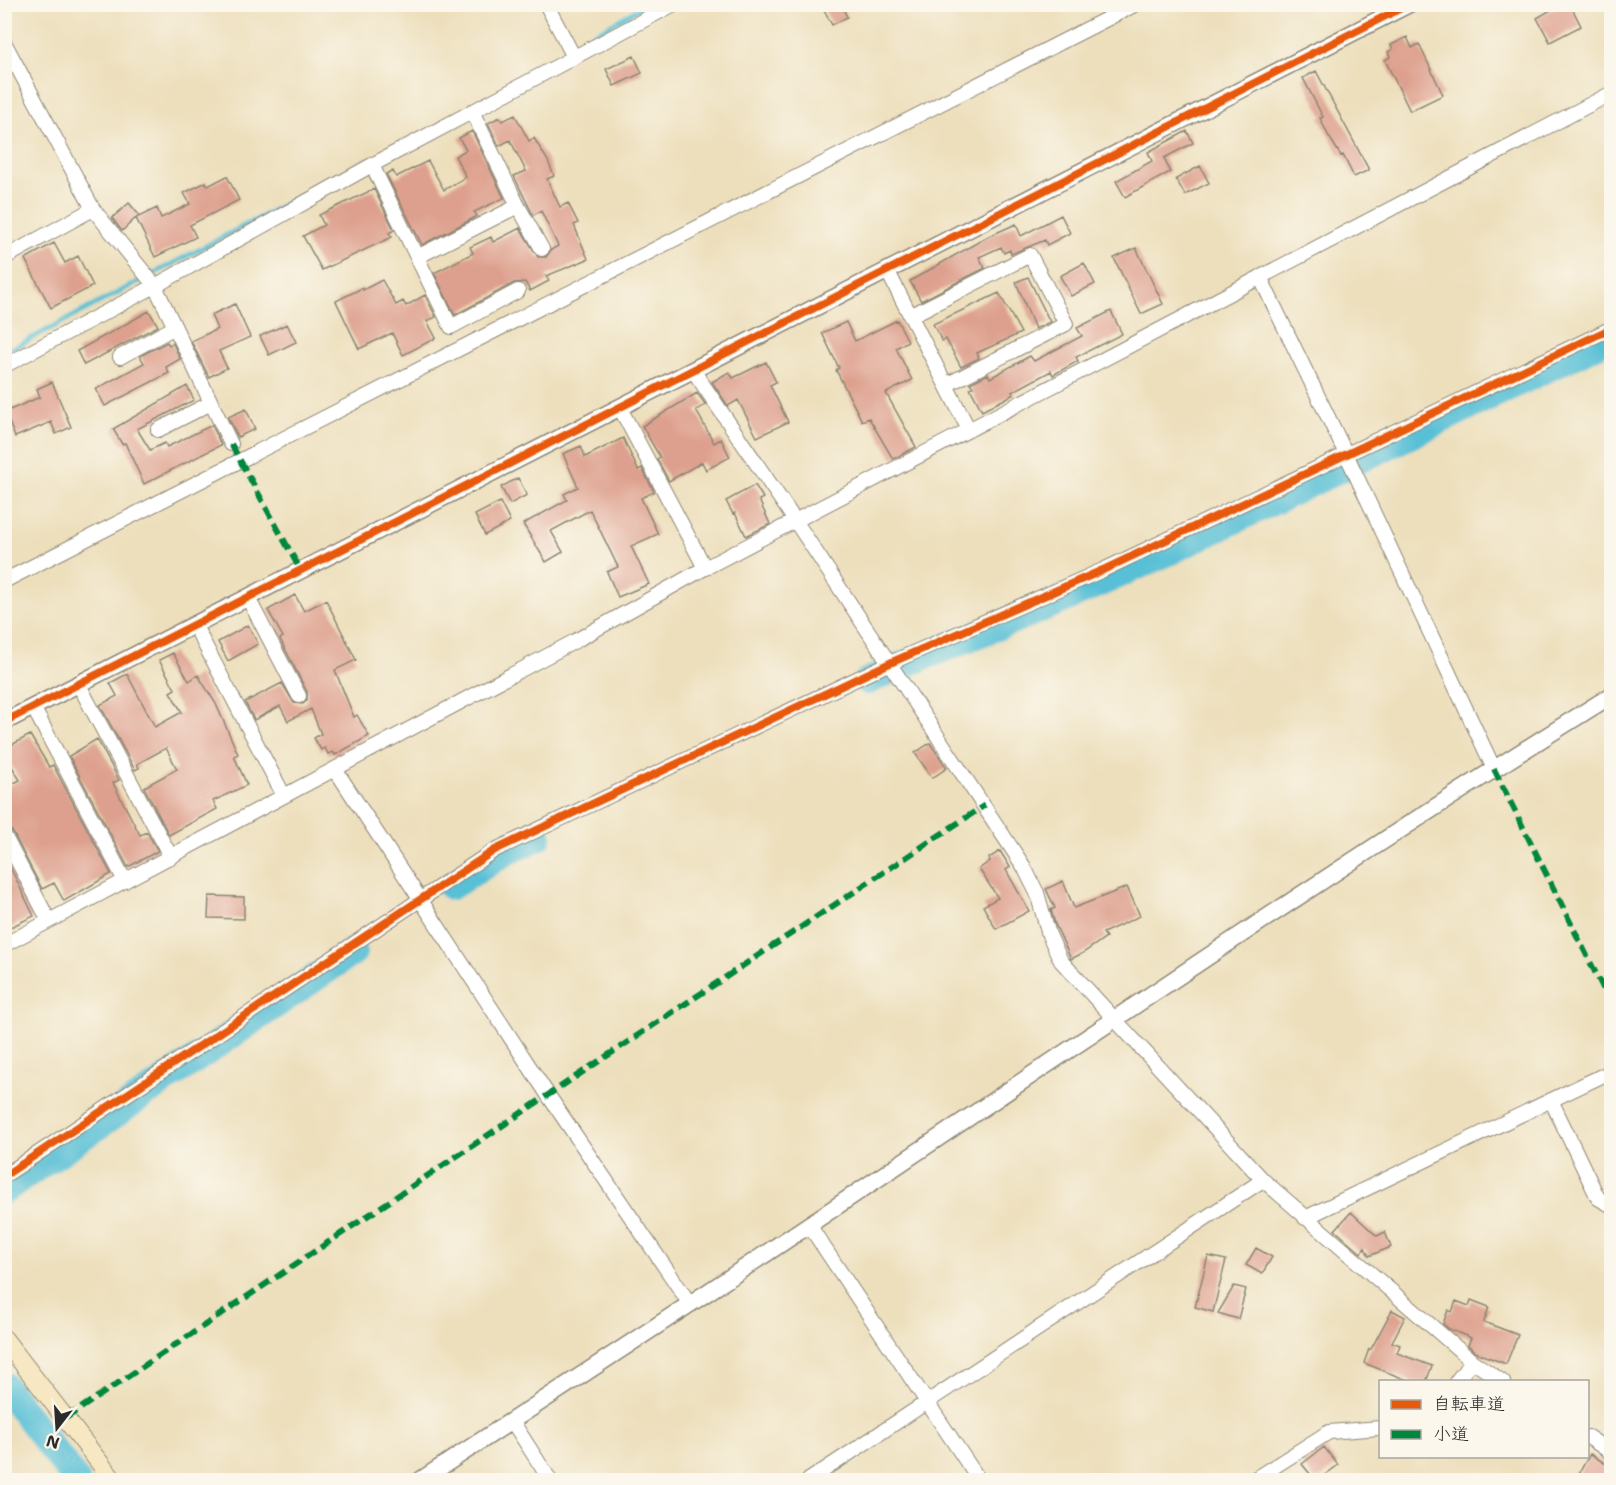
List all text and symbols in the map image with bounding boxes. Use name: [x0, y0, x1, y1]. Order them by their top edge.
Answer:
legend: [1379, 1380, 1589, 1458]
text: 自転車道: [1433, 1392, 1505, 1416]
north arrow: [27, 1398, 87, 1458]
text: 小道: [1433, 1422, 1469, 1446]
text: N: [44, 1430, 62, 1454]

